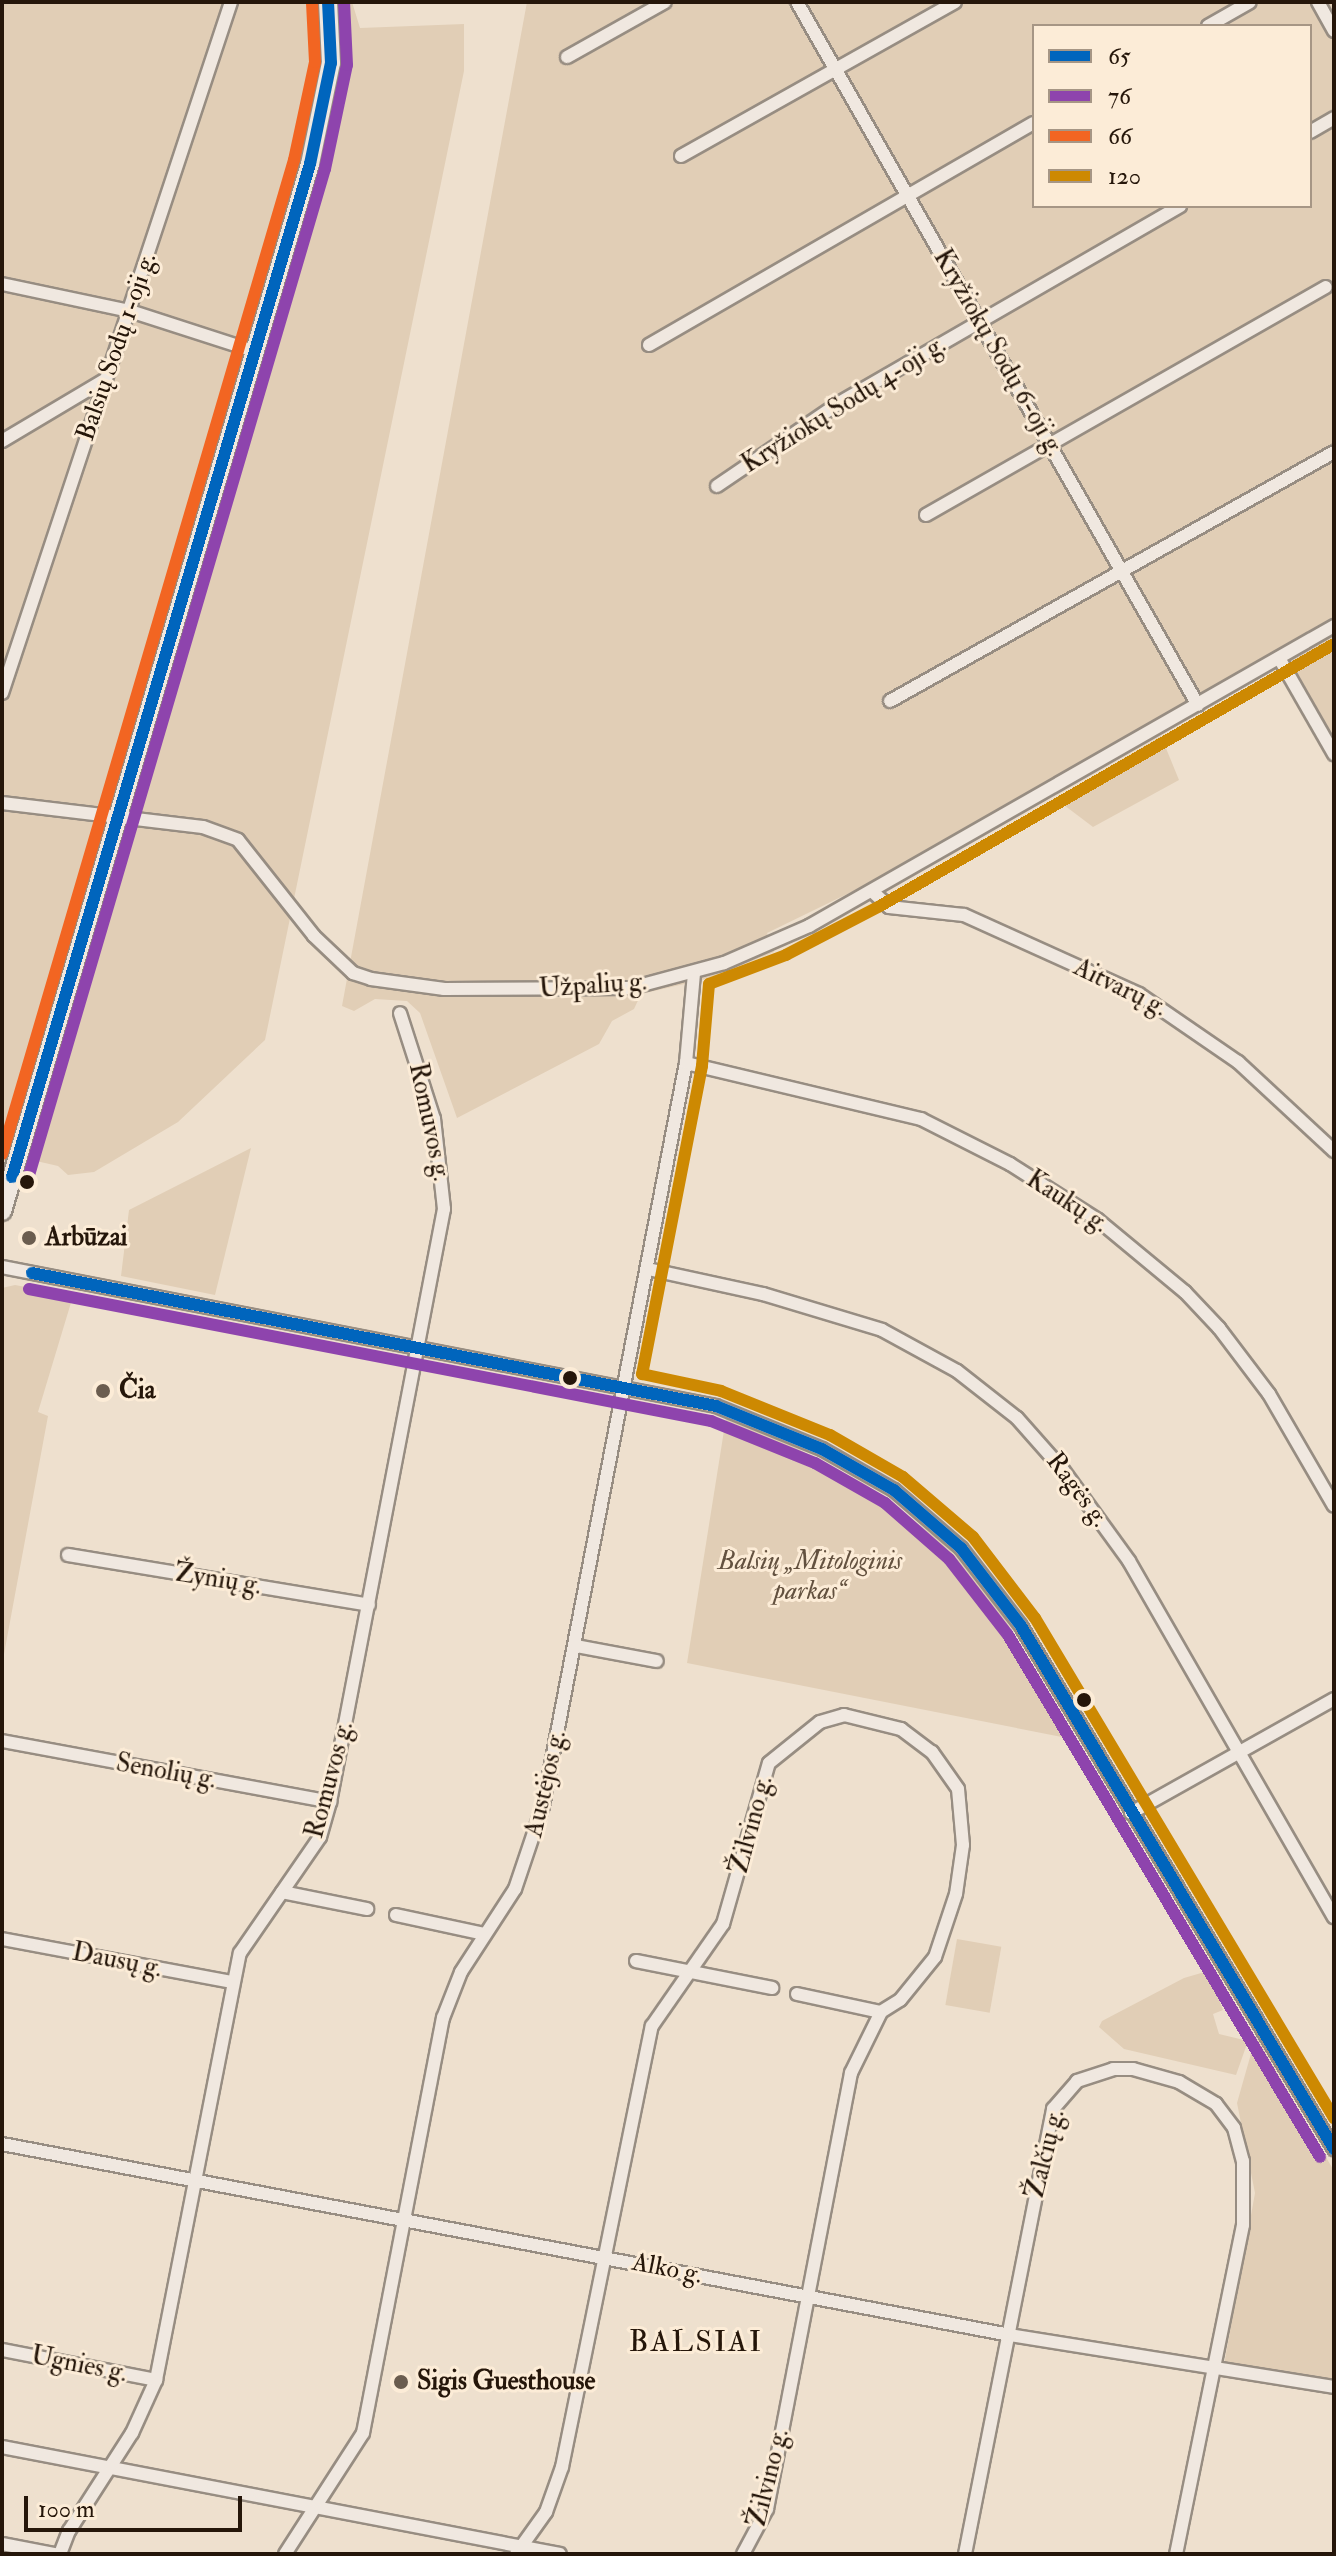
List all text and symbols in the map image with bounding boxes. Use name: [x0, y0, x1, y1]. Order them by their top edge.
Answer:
legend: [1032, 24, 1312, 208]
text: 65: [1108, 41, 1131, 72]
text: 76: [1108, 81, 1131, 112]
text: 66: [1108, 121, 1132, 152]
text: 120: [1108, 161, 1141, 192]
street label: Kryžiokų Sodų 6-oji g.: [926, 244, 1070, 462]
street label: Balsių Sodų 1-oji g.: [70, 249, 164, 445]
street label: Kryžiokų Sodų 4-oji g.: [736, 330, 952, 480]
street label: Aitvarų g.: [1068, 952, 1172, 1024]
street label: Užpalių g.: [538, 967, 648, 1005]
street label: Romuvos g.: [401, 1060, 457, 1184]
street label: Kaukų g.: [1020, 1164, 1114, 1240]
unlabelled marker: [19, 1174, 35, 1190]
place label: Arbūzai: [45, 1222, 128, 1254]
marker: Arbūzai: [20, 1229, 38, 1247]
unlabelled marker: [562, 1370, 578, 1386]
place label: Čia: [119, 1375, 155, 1407]
marker: Čia: [94, 1382, 112, 1400]
street label: Ragės g.: [1039, 1447, 1115, 1533]
park label: Balsių „Mitologinis parkas“: [718, 1546, 902, 1608]
street label: Žynių g.: [172, 1558, 264, 1602]
unlabelled marker: [1076, 1692, 1092, 1708]
street label: Romuvos g.: [299, 1718, 361, 1842]
street label: Austėjos g.: [519, 1728, 573, 1840]
street label: Senolių g.: [113, 1748, 219, 1796]
street label: Žilvino g.: [724, 1773, 780, 1877]
street label: Dausų g.: [69, 1937, 165, 1985]
street label: Žalčių g.: [1020, 2106, 1072, 2202]
street label: Alko g.: [629, 2247, 705, 2291]
district label: BALSIAI: [629, 2324, 763, 2360]
street label: Ugnies g.: [28, 2340, 130, 2390]
place label: Sigis Guesthouse: [417, 2366, 595, 2398]
marker: Sigis Guesthouse: [392, 2373, 410, 2391]
street label: Žilvino g.: [742, 2426, 796, 2530]
scale bar: [28, 2480, 246, 2530]
text: 100 m: [38, 2494, 95, 2525]

